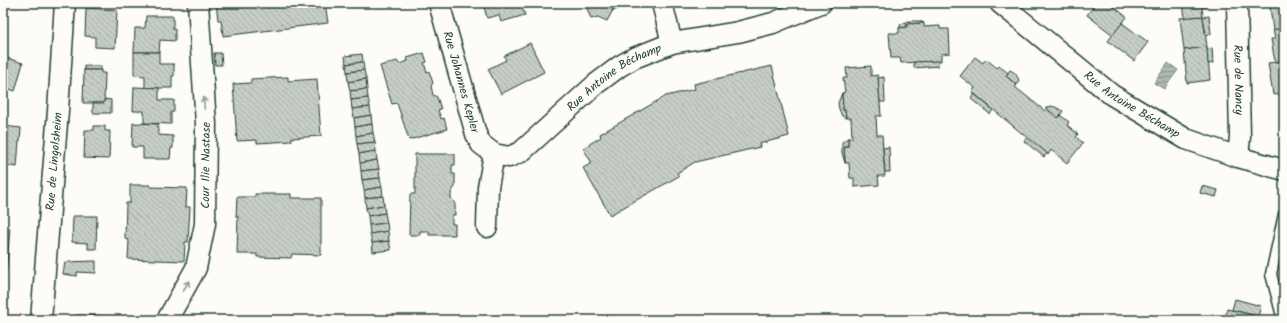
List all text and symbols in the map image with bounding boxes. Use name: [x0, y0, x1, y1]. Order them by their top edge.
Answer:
street label: Rue Johannes Kepler: [438, 29, 485, 136]
street label: Rue Antoine Béchamp: [562, 39, 664, 116]
street label: Rue de Nancy: [1228, 45, 1249, 116]
street label: Rue Antoine Béchamp: [1080, 66, 1184, 143]
one-way arrow: [201, 97, 208, 110]
street label: Rue de Lingolsheim: [40, 111, 67, 211]
street label: Cour Ilie Nastase: [196, 121, 216, 209]
one-way arrow: [183, 280, 190, 292]

